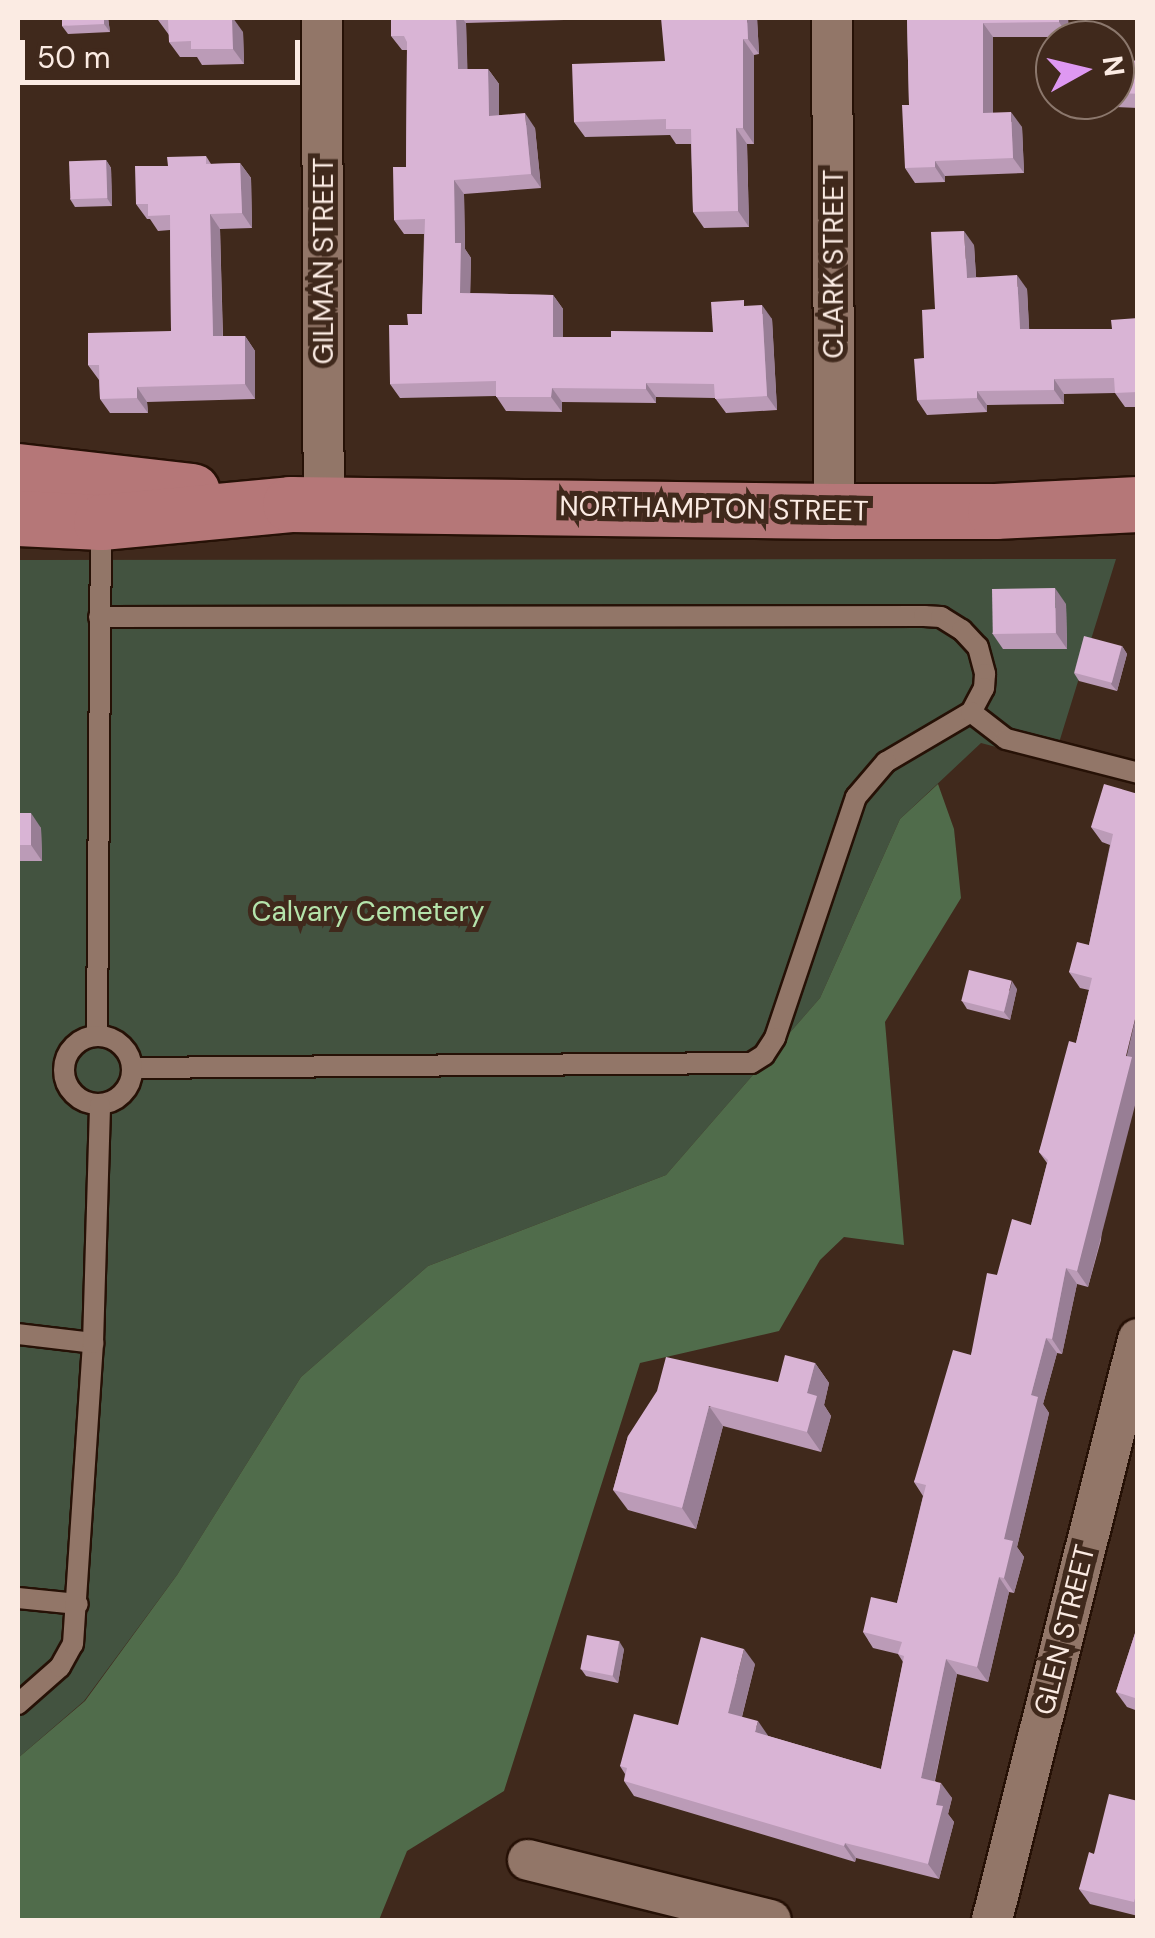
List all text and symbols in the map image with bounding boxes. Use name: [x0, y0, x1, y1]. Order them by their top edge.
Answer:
scale bar: [25, 20, 305, 82]
north arrow: [1035, 20, 1135, 120]
text: 50 m: [37, 38, 111, 77]
text: N: [1093, 53, 1133, 79]
street label: GILMAN STREET: [307, 158, 341, 364]
street label: CLARK STREET: [817, 169, 851, 359]
street label: NORTHAMPTON STREET: [559, 490, 869, 528]
park label: Calvary Cemetery: [252, 895, 484, 929]
street label: GLEN STREET: [1028, 1541, 1102, 1719]

